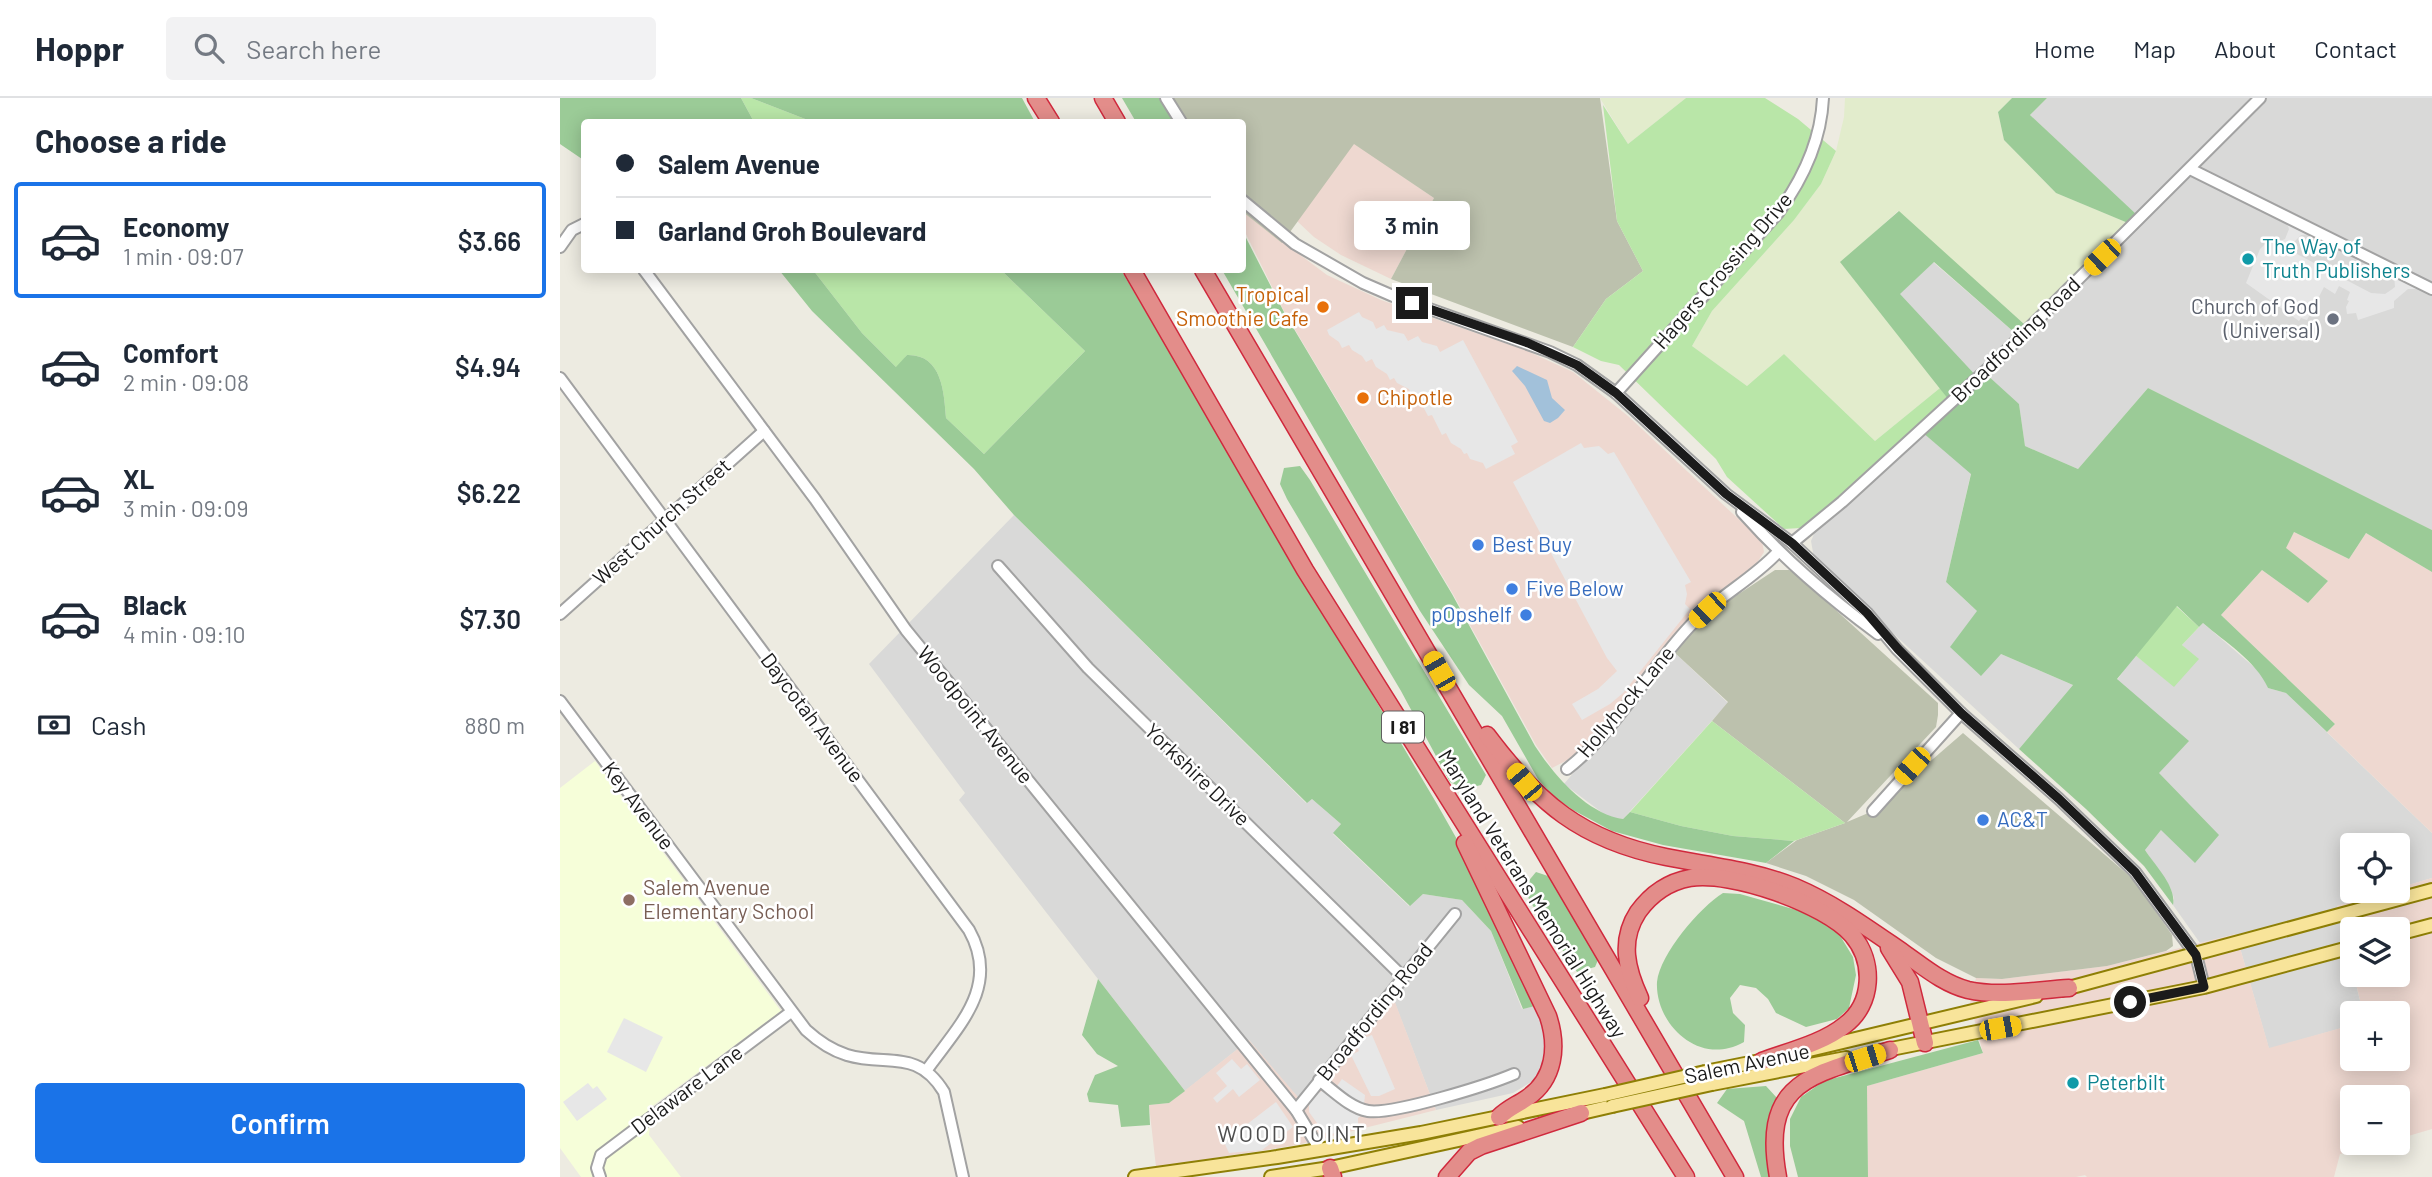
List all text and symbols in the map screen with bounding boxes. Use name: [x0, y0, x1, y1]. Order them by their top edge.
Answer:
search box: [166, 17, 656, 80]
text: Hoppr: [35, 28, 124, 68]
icon: search: [190, 29, 228, 67]
text: Search here: [246, 33, 381, 64]
text: Home: [2034, 34, 2095, 63]
text: Map: [2133, 34, 2176, 63]
text: About: [2214, 34, 2276, 63]
text: Contact: [2314, 34, 2397, 63]
text: Choose a ride: [35, 121, 227, 159]
text: Salem Avenue: [658, 148, 820, 179]
street label: Hagers Crossing Drive: [1647, 187, 1797, 353]
callout: 3 min: [1354, 202, 1470, 250]
icon: car: [39, 209, 102, 272]
text: Economy: [123, 211, 229, 242]
text: 3 min: [1385, 211, 1439, 239]
text: Garland Groh Boulevard: [658, 215, 927, 246]
text: $3.66: [458, 225, 521, 256]
place label: The Way of Truth Publishers: [2262, 233, 2410, 282]
car: [2080, 235, 2125, 279]
text: 1 min · 09:07: [123, 242, 244, 270]
marker: The Way of Truth Publishers: [2240, 251, 2256, 267]
street label: Broadfording Road: [1945, 271, 2085, 407]
place label: Tropical Smoothie Cafe: [1176, 281, 1309, 330]
route end: [1396, 287, 1428, 319]
place label: Church of God (Universal): [2191, 293, 2320, 342]
marker: Tropical Smoothie Cafe: [1315, 299, 1331, 315]
marker: Church of God (Universal): [2325, 311, 2341, 327]
icon: car: [39, 335, 102, 398]
text: Comfort: [123, 337, 219, 368]
text: $4.94: [455, 351, 521, 382]
text: 2 min · 09:08: [123, 368, 249, 396]
place label: Chipotle: [1377, 384, 1453, 409]
marker: Chipotle: [1355, 390, 1371, 406]
street label: West Church Street: [587, 452, 735, 589]
icon: car: [39, 461, 102, 524]
text: XL: [123, 463, 154, 494]
text: $6.22: [457, 477, 521, 508]
text: 3 min · 09:09: [123, 494, 249, 522]
place label: Best Buy: [1492, 531, 1572, 556]
marker: Best Buy: [1470, 537, 1486, 553]
place label: Five Below: [1526, 575, 1624, 600]
marker: Five Below: [1504, 581, 1520, 597]
icon: car: [39, 587, 102, 650]
car: [1685, 588, 1730, 632]
text: Black: [123, 589, 187, 620]
place label: pOpshelf: [1431, 601, 1512, 626]
text: $7.30: [459, 603, 521, 634]
marker: pOpshelf: [1518, 607, 1534, 623]
text: 4 min · 09:10: [123, 620, 245, 648]
street label: Woodpoint Avenue: [913, 640, 1039, 788]
street label: Hollyhock Lane: [1571, 640, 1679, 762]
street label: Daycotah Avenue: [756, 647, 870, 787]
car: [1420, 648, 1459, 694]
icon: cash: [35, 706, 73, 744]
text: Cash: [91, 709, 146, 740]
text: 880 m: [464, 711, 525, 739]
road number: I 81: [1382, 712, 1424, 742]
street label: Yorkshire Drive: [1140, 717, 1256, 830]
car: [1891, 743, 1934, 789]
street label: Maryland Veterans Memorial Highway: [1434, 744, 1633, 1042]
street label: Key Avenue: [598, 756, 680, 854]
car: [1503, 759, 1546, 805]
place label: AC&T: [1997, 806, 2048, 831]
marker: AC&T: [1975, 812, 1991, 828]
map controls: [2340, 833, 2410, 1155]
button: locate: [2340, 833, 2410, 903]
place label: Salem Avenue Elementary School: [643, 874, 814, 923]
marker: Salem Avenue Elementary School: [621, 892, 637, 908]
button: layers: [2340, 917, 2410, 987]
street label: Broadfording Road: [1311, 937, 1437, 1085]
route start: [2114, 986, 2146, 1018]
button: +: [2340, 1001, 2410, 1071]
car: [1978, 1014, 2023, 1042]
street label: Salem Avenue: [1682, 1037, 1812, 1088]
street label: Delaware Lane: [625, 1039, 747, 1139]
car: [1842, 1042, 1889, 1074]
place label: Peterbilt: [2087, 1069, 2166, 1094]
marker: Peterbilt: [2065, 1075, 2081, 1091]
button: Confirm: [35, 1083, 525, 1163]
button: −: [2340, 1085, 2410, 1155]
district label: WOOD POINT: [1217, 1119, 1367, 1147]

